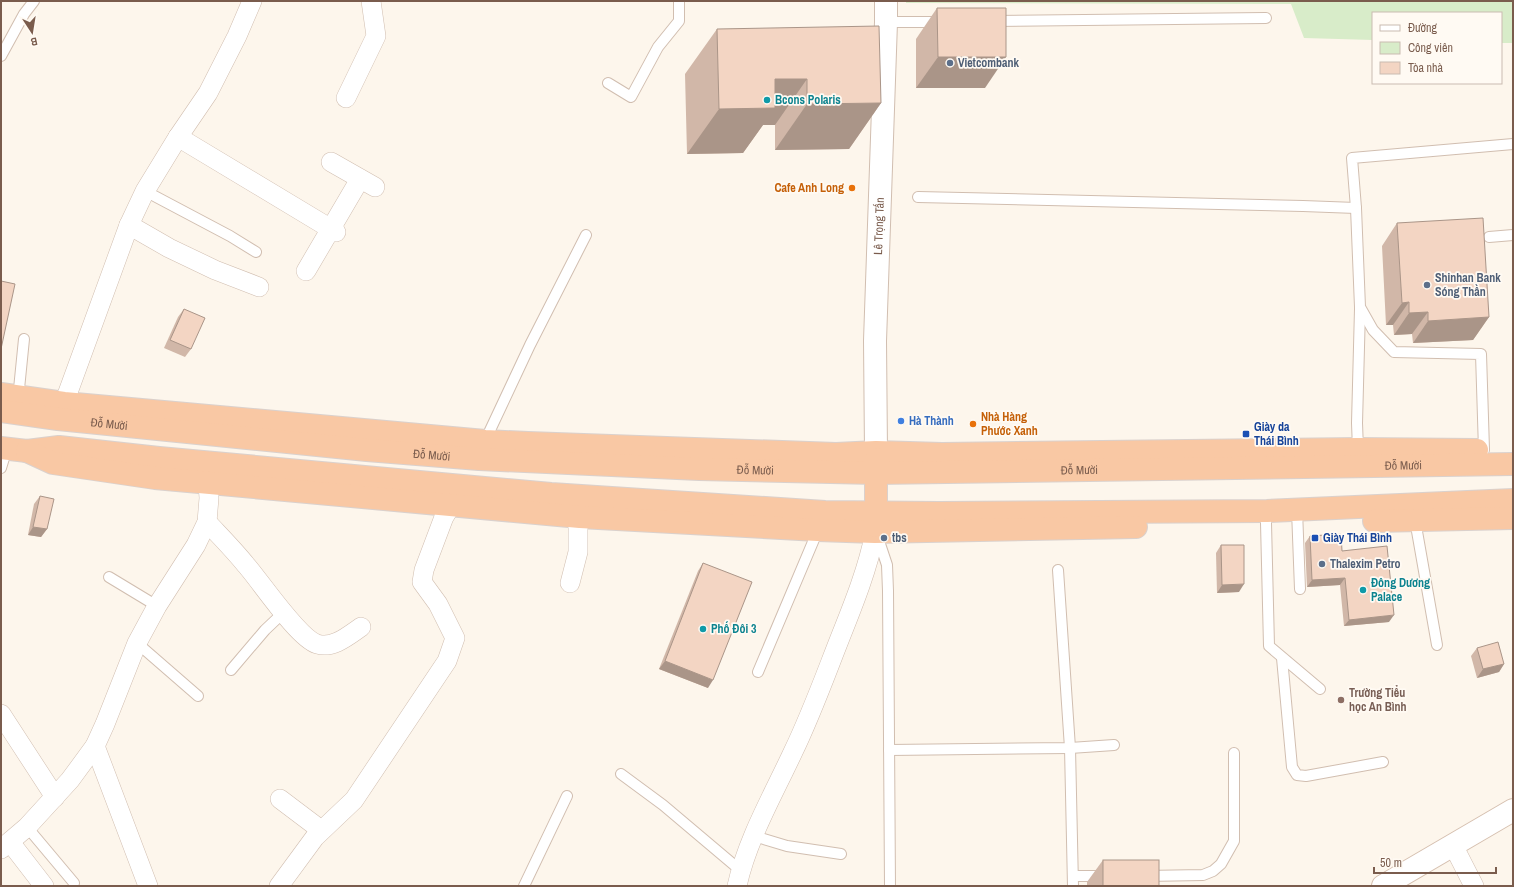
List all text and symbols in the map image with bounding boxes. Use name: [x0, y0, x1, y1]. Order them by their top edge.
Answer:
north arrow: [12, 12, 52, 52]
legend: [1372, 12, 1502, 84]
text: Đường: [1408, 20, 1438, 36]
text: B: [29, 34, 39, 49]
text: Công viên: [1408, 40, 1453, 56]
place label: Vietcombank: [958, 55, 1020, 71]
marker: Vietcombank: [945, 58, 955, 68]
text: Tòa nhà: [1408, 60, 1444, 76]
place label: Bcons Polaris: [775, 92, 841, 108]
marker: Bcons Polaris: [762, 95, 772, 105]
place label: Cafe Anh Long: [774, 180, 844, 196]
marker: Cafe Anh Long: [847, 183, 857, 193]
street label: Lê Trọng Tấn: [870, 197, 888, 255]
place label: Shinhan Bank Sóng Thần: [1435, 270, 1501, 300]
marker: Shinhan Bank Sóng Thần: [1422, 280, 1432, 290]
place label: Nhà Hàng Phước Xanh: [981, 409, 1038, 439]
place label: Hà Thành: [909, 413, 954, 429]
street label: Đỗ Mười: [90, 414, 129, 434]
marker: Hà Thành: [896, 416, 906, 426]
marker: Nhà Hàng Phước Xanh: [968, 419, 978, 429]
place label: Giày da Thái Bình: [1254, 419, 1299, 449]
marker: Giày da Thái Bình: [1241, 429, 1251, 439]
street label: Đỗ Mười: [412, 446, 451, 465]
street label: Đỗ Mười: [1384, 457, 1422, 474]
street label: Đỗ Mười: [736, 462, 774, 479]
street label: Đỗ Mười: [1060, 462, 1098, 478]
place label: tbs: [892, 530, 907, 546]
place label: Giày Thái Bình: [1323, 530, 1392, 546]
marker: tbs: [879, 533, 889, 543]
marker: Giày Thái Bình: [1310, 533, 1320, 543]
place label: Thalexim Petro: [1330, 556, 1401, 572]
marker: Thalexim Petro: [1317, 559, 1327, 569]
place label: Đông Dương Palace: [1371, 575, 1430, 605]
marker: Đông Dương Palace: [1358, 585, 1368, 595]
place label: Phố Đôi 3: [711, 621, 757, 637]
marker: Phố Đôi 3: [698, 624, 708, 634]
place label: Trường Tiểu học An Bình: [1349, 685, 1407, 715]
marker: Trường Tiểu học An Bình: [1336, 695, 1346, 705]
scale bar: [1374, 849, 1496, 875]
text: 50 m: [1380, 855, 1402, 871]

